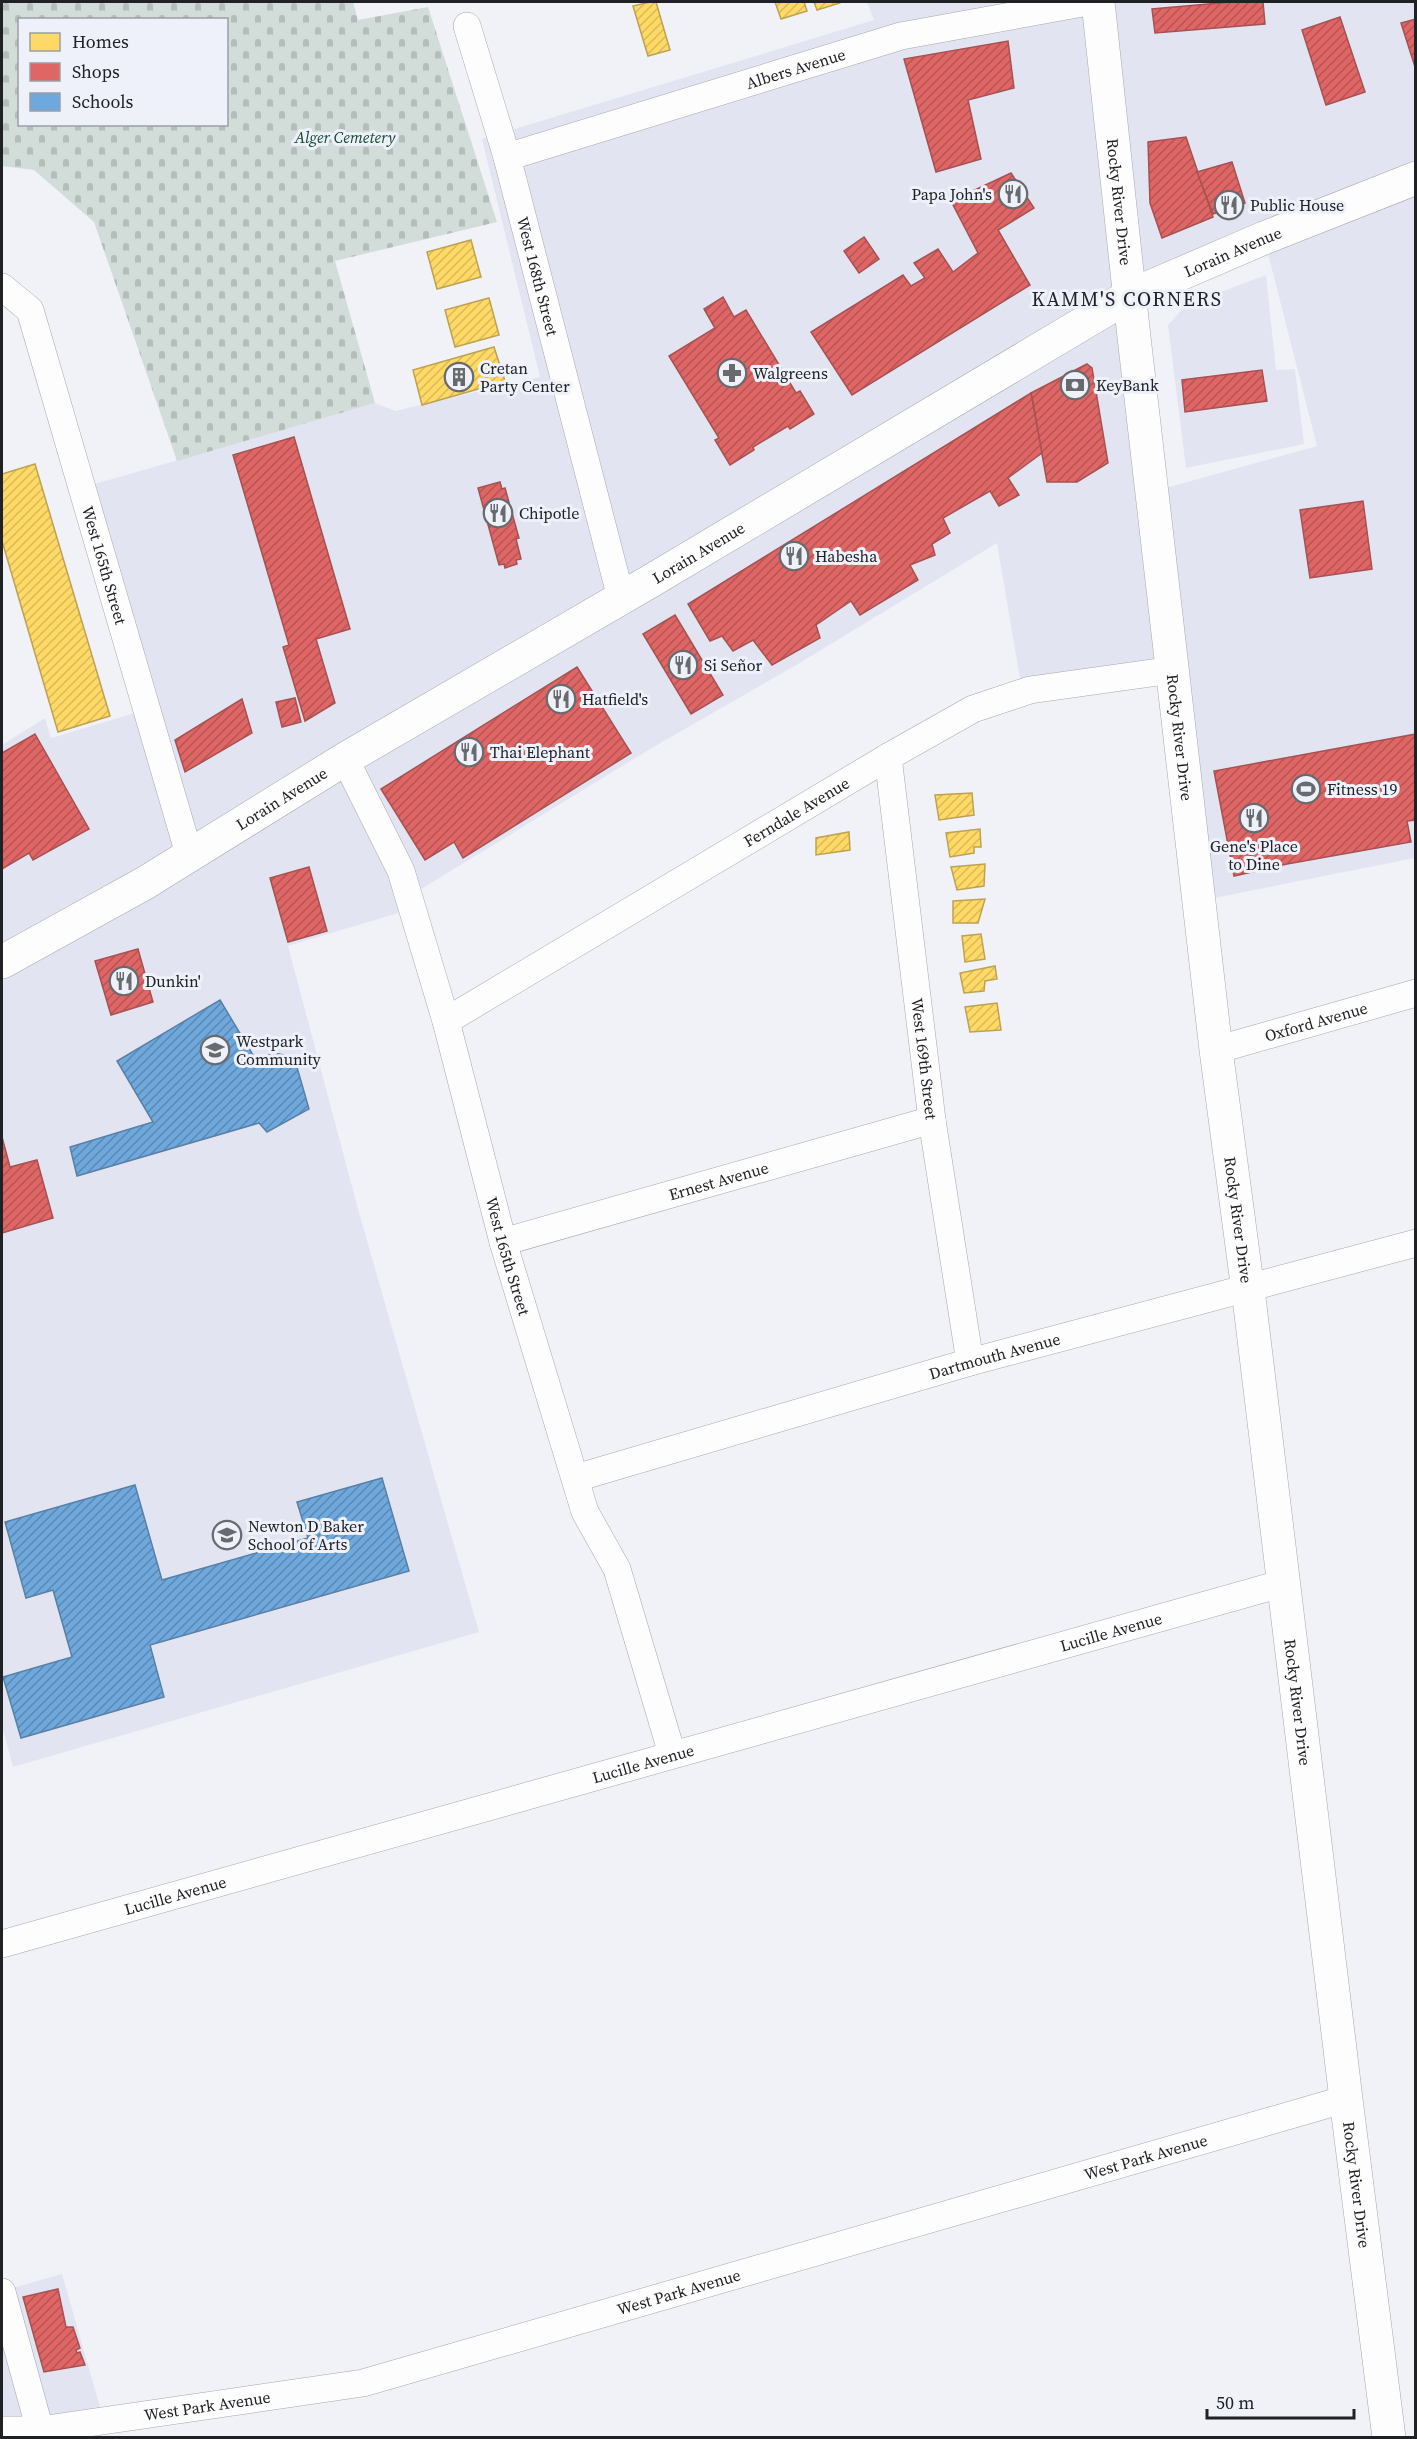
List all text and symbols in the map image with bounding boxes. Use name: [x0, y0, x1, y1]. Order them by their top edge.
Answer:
legend: [18, 18, 228, 126]
text: Homes: [72, 29, 129, 54]
street label: Albers Avenue: [743, 43, 848, 94]
text: Shops: [72, 59, 120, 84]
text: Schools: [72, 89, 134, 114]
park label: Alger Cemetery: [294, 126, 396, 148]
street label: Rocky River Drive: [1102, 137, 1137, 266]
restaurant icon: Papa John's: [997, 178, 1029, 210]
place label: Papa John's: [911, 183, 992, 205]
restaurant icon: Public House: [1213, 189, 1245, 221]
place label: Public House: [1250, 194, 1344, 216]
street label: West 168th Street: [512, 214, 564, 339]
street label: Lorain Avenue: [1181, 221, 1285, 282]
district label: KAMM'S CORNERS: [1031, 285, 1223, 313]
place label: Cretan Party Center: [480, 357, 570, 397]
pharmacy icon: Walgreens: [716, 357, 748, 389]
building icon: Cretan Party Center: [443, 361, 475, 393]
place label: Walgreens: [753, 362, 828, 384]
bank icon: KeyBank: [1059, 369, 1091, 401]
place label: KeyBank: [1096, 374, 1159, 396]
restaurant icon: Chipotle: [482, 497, 514, 529]
place label: Chipotle: [519, 502, 579, 524]
street label: West 165th Street: [77, 503, 133, 628]
street label: Lorain Avenue: [648, 517, 749, 589]
restaurant icon: Habesha: [778, 540, 810, 572]
place label: Habesha: [815, 545, 878, 567]
restaurant icon: Si Señor: [667, 649, 699, 681]
place label: Si Señor: [704, 654, 763, 676]
street label: Rocky River Drive: [1162, 673, 1198, 802]
restaurant icon: Hatfield's: [545, 683, 577, 715]
place label: Hatfield's: [582, 688, 648, 710]
restaurant icon: Thai Elephant: [453, 736, 485, 768]
place label: Thai Elephant: [490, 741, 591, 763]
street label: Lorain Avenue: [232, 762, 331, 835]
street label: Ferndale Avenue: [739, 772, 853, 852]
sports icon: Fitness 19: [1290, 773, 1322, 805]
place label: Fitness 19: [1327, 778, 1398, 800]
restaurant icon: Gene's Place to Dine: [1238, 802, 1270, 834]
place label: Gene's Place to Dine: [1210, 835, 1298, 875]
restaurant icon: Dunkin': [108, 965, 140, 997]
place label: Dunkin': [145, 970, 201, 992]
street label: Oxford Avenue: [1262, 996, 1370, 1047]
street label: West 169th Street: [906, 997, 943, 1122]
place label: Westpark Community: [236, 1030, 322, 1070]
school or university icon: Westpark Community: [199, 1034, 231, 1066]
street label: Rocky River Drive: [1219, 1155, 1258, 1284]
street label: Ernest Avenue: [666, 1156, 771, 1205]
street label: West 165th Street: [481, 1194, 536, 1319]
street label: Dartmouth Avenue: [926, 1327, 1063, 1385]
place label: Newton D Baker School of Arts: [248, 1515, 364, 1555]
school or university icon: Newton D Baker School of Arts: [211, 1519, 243, 1551]
street label: Lucille Avenue: [1057, 1607, 1164, 1657]
street label: Rocky River Drive: [1279, 1638, 1317, 1767]
street label: Lucille Avenue: [590, 1739, 697, 1788]
street label: Lucille Avenue: [122, 1870, 229, 1920]
street label: Rocky River Drive: [1338, 2120, 1376, 2249]
street label: West Park Avenue: [1081, 2129, 1210, 2185]
street label: West Park Avenue: [614, 2264, 743, 2320]
scale bar: [1207, 2382, 1354, 2420]
street label: West Park Avenue: [143, 2386, 272, 2426]
text: 50 m: [1216, 2390, 1254, 2415]

